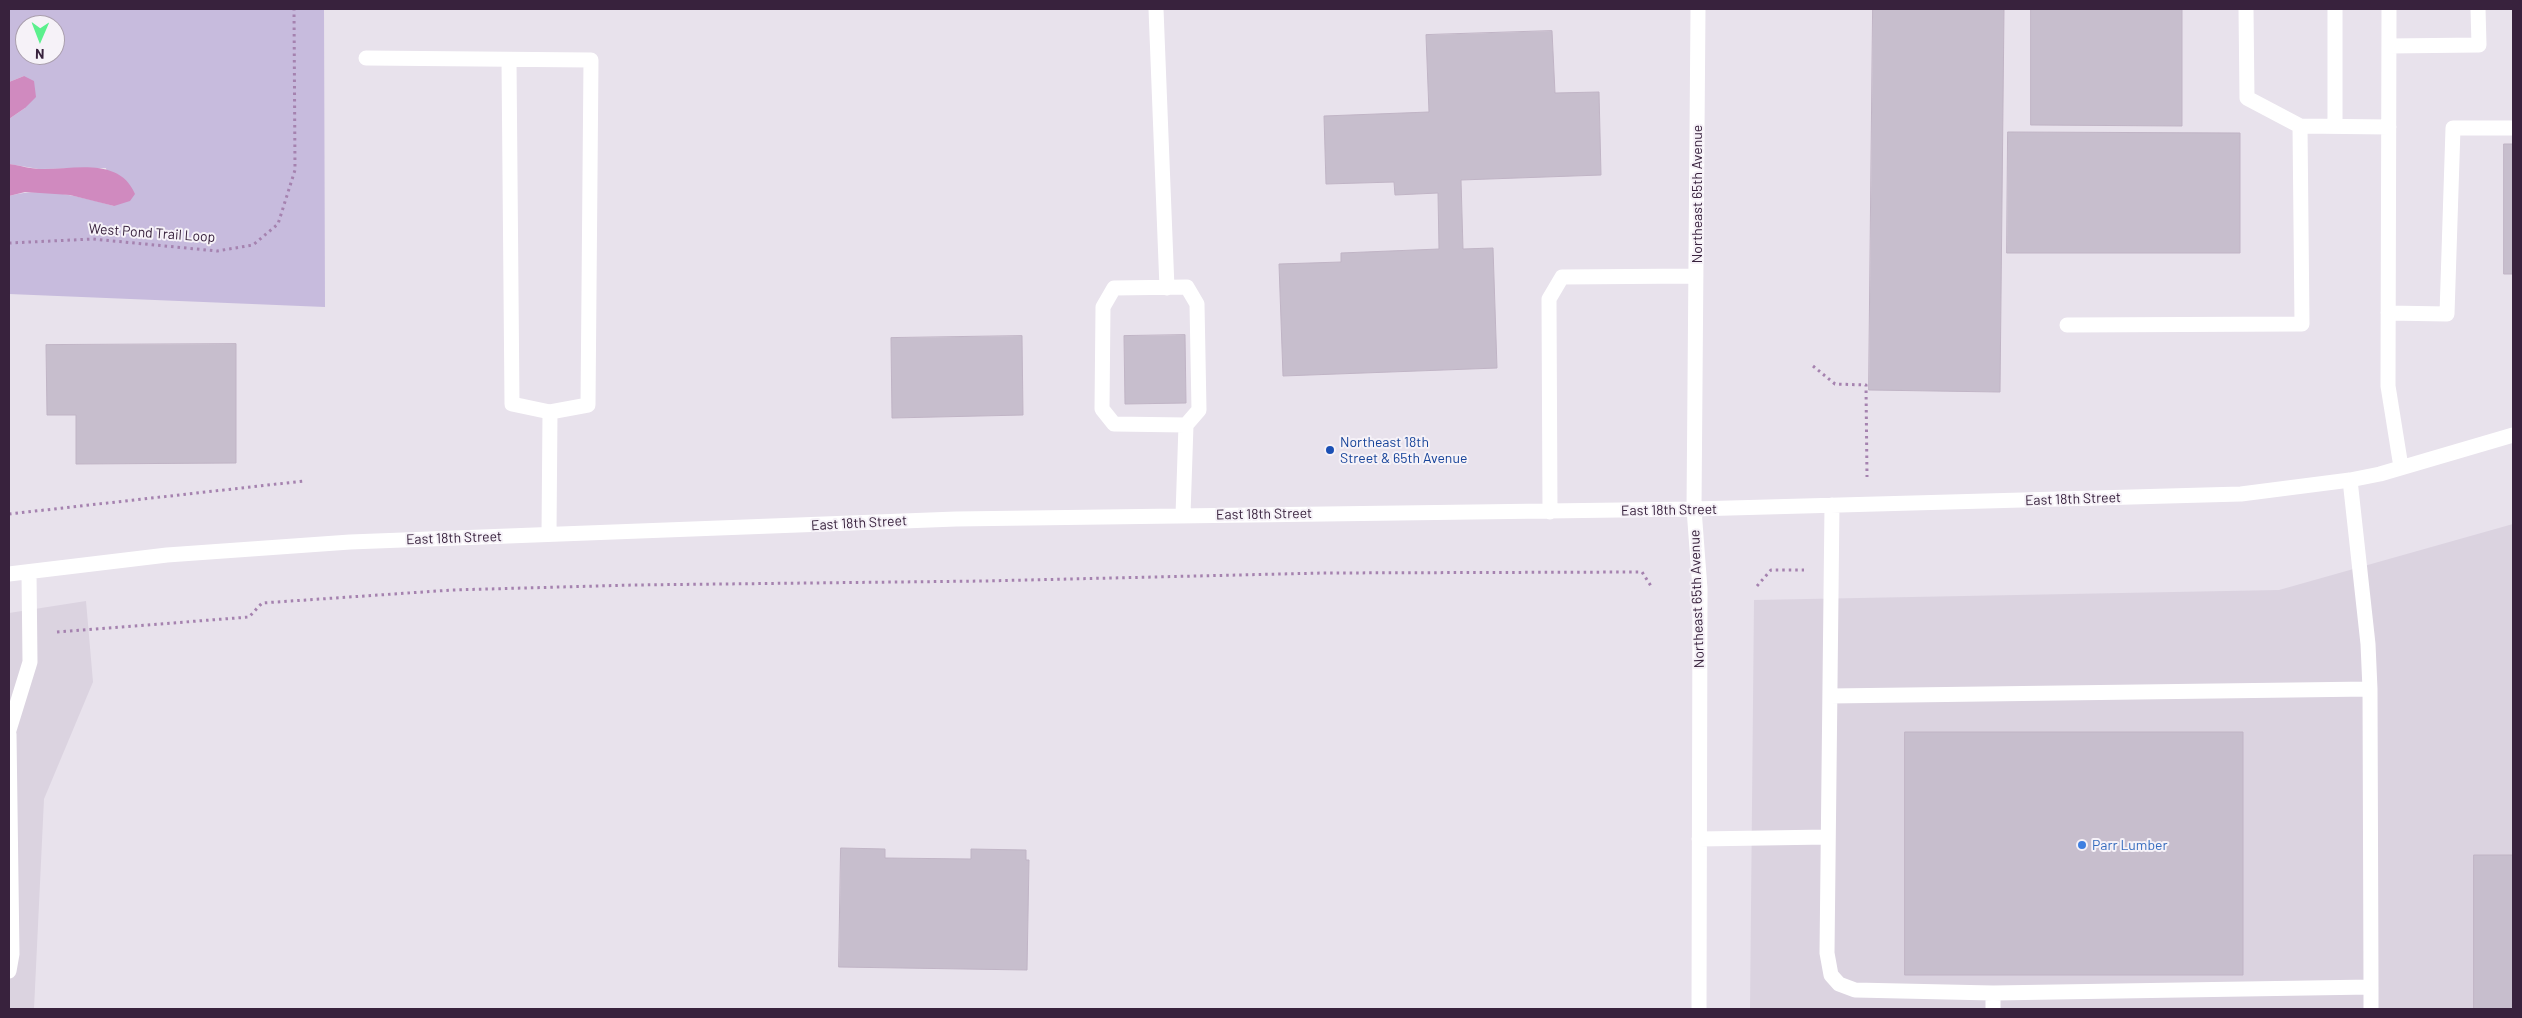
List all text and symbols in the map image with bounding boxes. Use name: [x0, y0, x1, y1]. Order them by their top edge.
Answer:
north arrow: [15, 15, 65, 65]
text: N: [35, 46, 45, 63]
street label: Northeast 65th Avenue: [1689, 125, 1705, 263]
street label: West Pond Trail Loop: [88, 220, 216, 246]
place label: Northeast 18th Street & 65th Avenue: [1340, 434, 1467, 467]
marker: Northeast 18th Street & 65th Avenue: [1324, 444, 1336, 456]
street label: East 18th Street: [2025, 489, 2121, 509]
street label: East 18th Street: [1621, 501, 1717, 519]
street label: East 18th Street: [1216, 505, 1312, 523]
street label: East 18th Street: [811, 512, 907, 534]
street label: East 18th Street: [406, 528, 502, 548]
street label: Northeast 65th Avenue: [1686, 530, 1708, 668]
place label: Parr Lumber: [2092, 837, 2168, 853]
marker: Parr Lumber: [2076, 839, 2088, 851]

